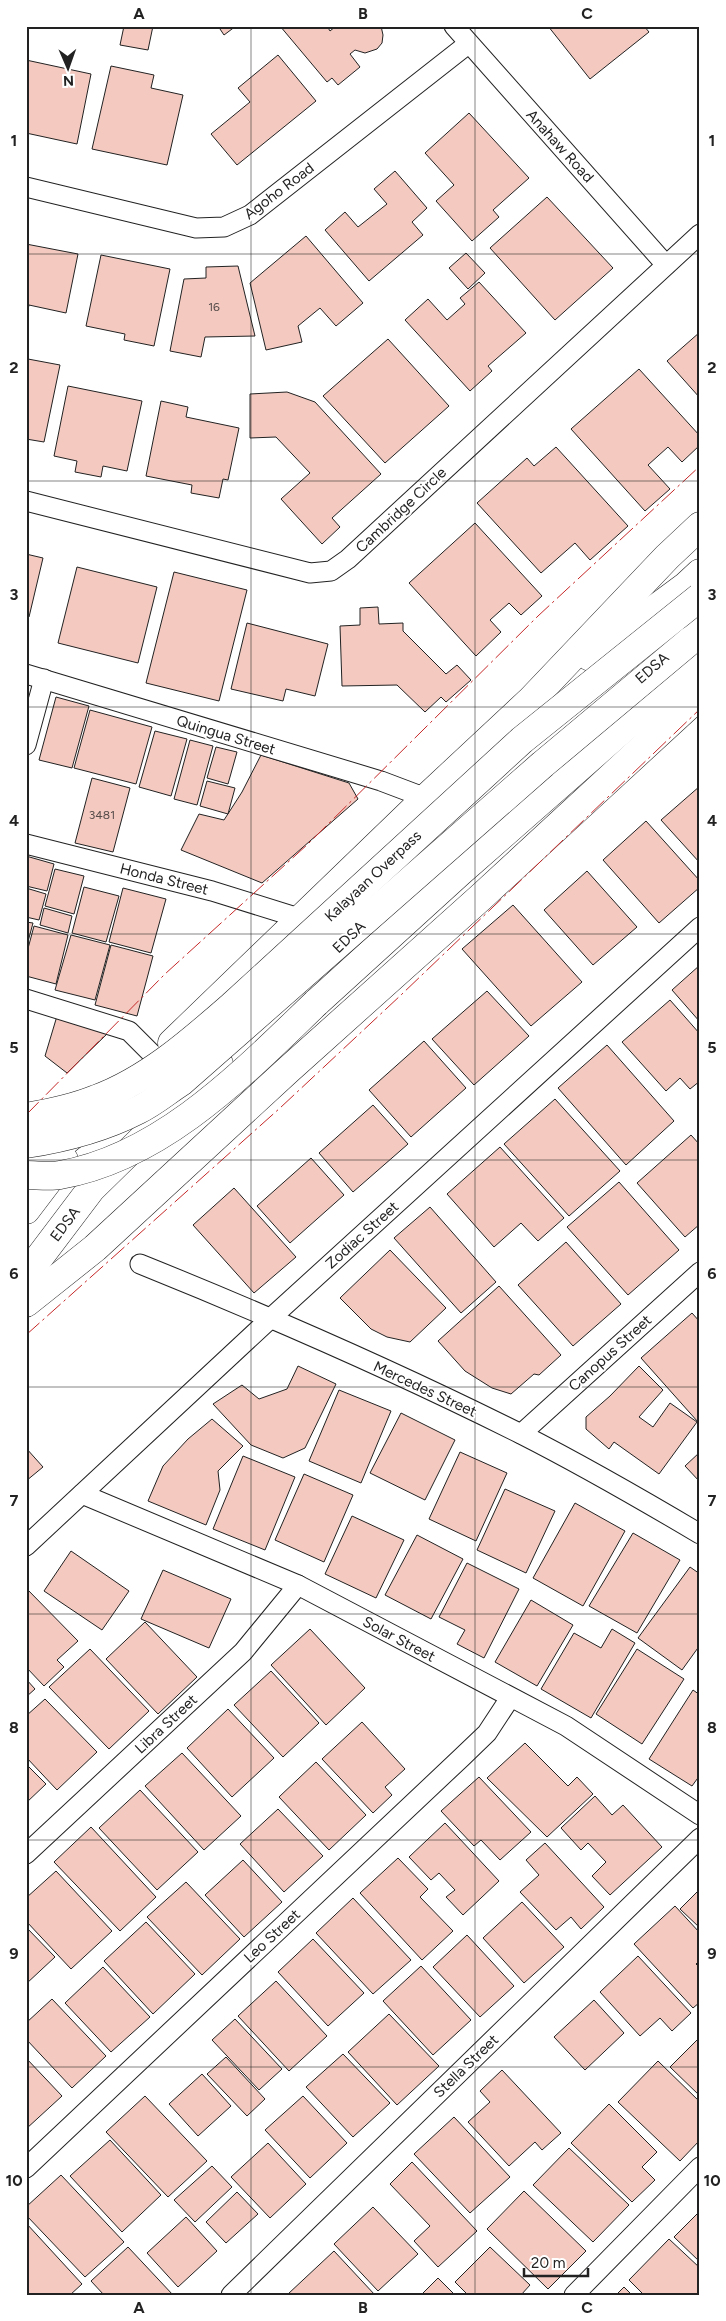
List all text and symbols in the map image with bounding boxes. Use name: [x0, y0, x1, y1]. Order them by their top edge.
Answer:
text: A: [133, 4, 145, 23]
text: B: [358, 4, 368, 23]
text: C: [581, 4, 593, 23]
north arrow: [42, 42, 92, 92]
text: N: [63, 72, 74, 89]
street label: Anahaw Road: [523, 106, 597, 186]
text: 1: [11, 131, 17, 150]
text: 1: [709, 131, 715, 150]
street label: Agoho Road: [240, 159, 318, 223]
house number: 16: [208, 300, 220, 314]
text: 2: [9, 358, 19, 377]
text: 2: [707, 358, 717, 377]
street label: Cambridge Circle: [352, 464, 450, 556]
text: 3: [10, 585, 19, 604]
text: 3: [708, 585, 717, 604]
street label: EDSA: [632, 649, 672, 687]
street label: Quingua Street: [174, 711, 278, 759]
house number: 3481: [89, 808, 115, 822]
text: 4: [9, 811, 19, 830]
text: 4: [707, 811, 717, 830]
street label: Kalayaan Overpass: [321, 827, 425, 925]
street label: Honda Street: [118, 859, 210, 899]
street label: EDSA: [329, 917, 369, 957]
text: 5: [9, 1038, 19, 1057]
text: 5: [707, 1038, 717, 1057]
street label: Zodiac Street: [322, 1197, 402, 1272]
street label: EDSA: [46, 1203, 84, 1245]
text: 6: [9, 1264, 19, 1283]
text: 6: [707, 1264, 717, 1283]
street label: Canopus Street: [565, 1311, 655, 1395]
street label: Mercedes Street: [370, 1357, 480, 1421]
text: 7: [10, 1491, 19, 1510]
text: 7: [708, 1491, 717, 1510]
street label: Solar Street: [360, 1612, 439, 1666]
street label: Libra Street: [131, 1690, 201, 1757]
text: 8: [9, 1718, 19, 1737]
text: 8: [707, 1718, 717, 1737]
street label: Leo Street: [240, 1905, 304, 1967]
text: 9: [9, 1944, 19, 1963]
text: 9: [707, 1944, 717, 1963]
street label: Stella Street: [430, 2030, 502, 2101]
text: 10: [5, 2171, 23, 2190]
text: 10: [703, 2171, 721, 2190]
scale bar: [524, 2246, 587, 2278]
text: 20 m: [531, 2254, 565, 2272]
text: A: [133, 2298, 145, 2317]
text: B: [358, 2298, 368, 2317]
text: C: [581, 2298, 593, 2317]

